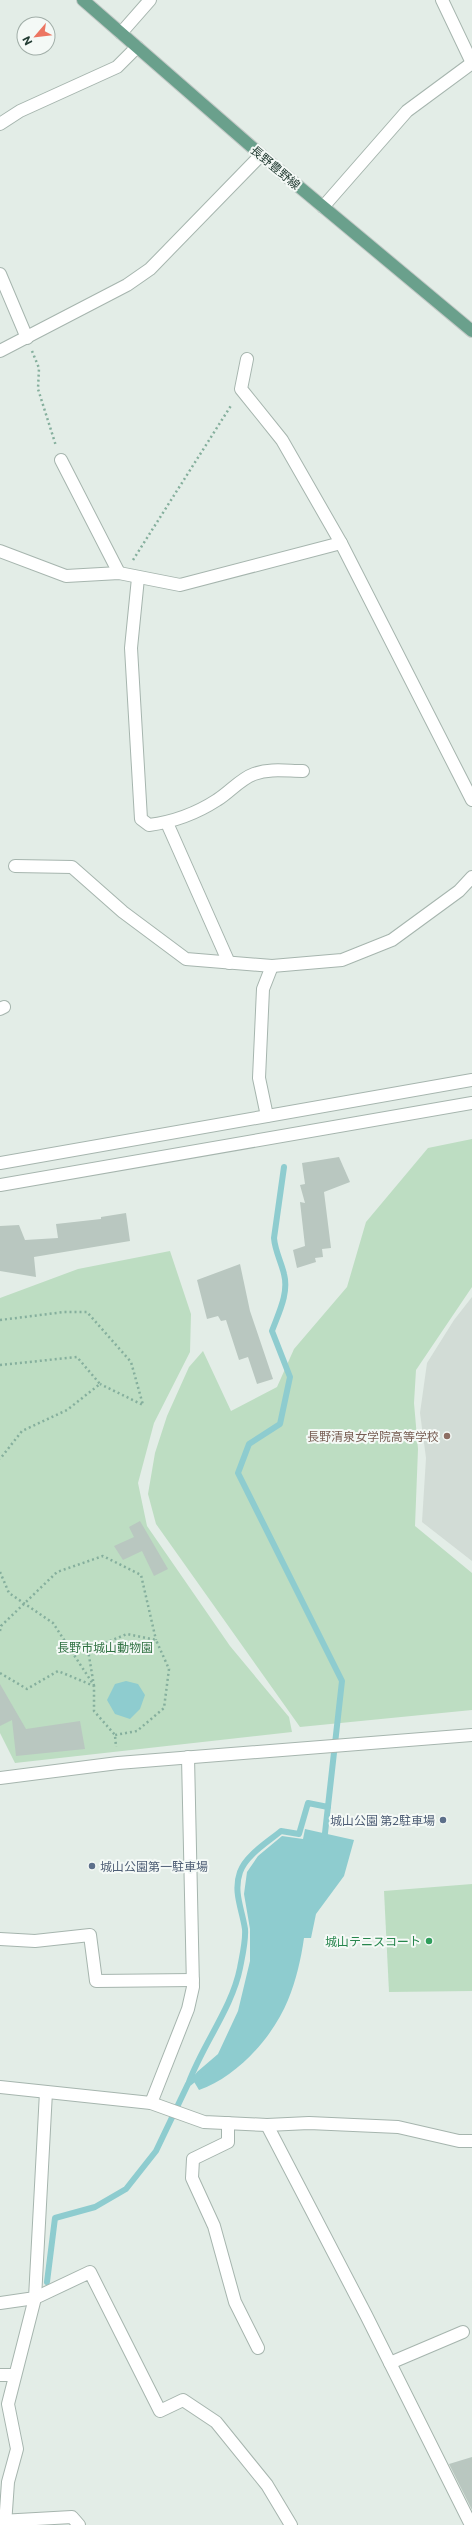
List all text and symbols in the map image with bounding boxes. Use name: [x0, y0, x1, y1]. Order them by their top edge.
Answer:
north arrow: [16, 16, 56, 56]
text: N: [19, 34, 34, 48]
street label: 長野豊野線: [249, 142, 303, 192]
place label: 長野清泉女学院高等学校: [307, 1429, 439, 1443]
marker: 長野清泉女学院高等学校: [442, 1431, 452, 1441]
park label: 長野市城山動物園: [57, 1640, 153, 1654]
place label: 城山公園 第2駐車場: [330, 1813, 435, 1827]
marker: 城山公園 第2駐車場: [438, 1815, 448, 1825]
place label: 城山公園第一駐車場: [100, 1859, 208, 1873]
marker: 城山公園第一駐車場: [87, 1861, 97, 1871]
place label: 城山テニスコート: [325, 1934, 421, 1948]
marker: 城山テニスコート: [424, 1936, 434, 1946]

